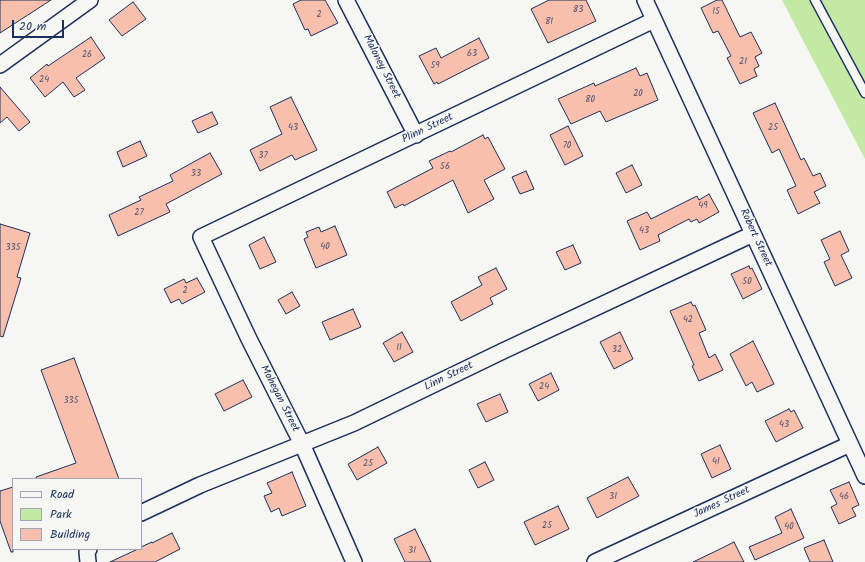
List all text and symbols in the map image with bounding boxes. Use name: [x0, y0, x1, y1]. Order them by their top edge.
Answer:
house number: 83: [573, 5, 583, 15]
house number: 15: [712, 7, 720, 17]
house number: 2: [316, 10, 322, 20]
scale bar: [14, 12, 66, 38]
text: 20 m: [19, 17, 46, 36]
house number: 81: [545, 17, 553, 27]
street label: Maloney Street: [359, 33, 403, 101]
house number: 63: [467, 49, 477, 59]
house number: 26: [82, 50, 92, 60]
house number: 21: [739, 57, 747, 67]
house number: 59: [430, 61, 440, 71]
house number: 24: [39, 75, 49, 85]
house number: 20: [633, 89, 643, 99]
house number: 80: [585, 95, 595, 105]
street label: Plinn Street: [400, 111, 456, 147]
house number: 43: [288, 123, 298, 133]
house number: 25: [768, 123, 778, 133]
house number: 70: [563, 141, 571, 151]
house number: 37: [258, 151, 268, 161]
house number: 56: [440, 162, 450, 172]
house number: 33: [191, 169, 201, 179]
house number: 49: [698, 201, 708, 211]
street label: Robert Street: [736, 207, 774, 269]
house number: 27: [134, 208, 144, 218]
house number: 43: [639, 226, 649, 236]
house number: 40: [320, 242, 330, 252]
house number: 335: [5, 243, 21, 253]
house number: 50: [742, 277, 752, 287]
house number: 2: [182, 286, 188, 296]
house number: 42: [683, 315, 693, 325]
house number: 11: [396, 343, 402, 353]
house number: 32: [612, 345, 622, 355]
street label: Linn Street: [422, 360, 476, 394]
street label: Mohegan Street: [257, 363, 301, 435]
house number: 24: [539, 382, 549, 392]
house number: 335: [63, 396, 79, 406]
house number: 43: [779, 420, 789, 430]
house number: 41: [712, 457, 720, 467]
house number: 25: [363, 459, 373, 469]
legend: [12, 478, 142, 550]
street label: James Street: [692, 484, 752, 522]
text: Road: [50, 485, 74, 504]
house number: 31: [609, 492, 617, 502]
house number: 46: [839, 492, 849, 502]
text: Park: [50, 505, 72, 524]
house number: 25: [542, 521, 552, 531]
house number: 40: [784, 522, 794, 532]
text: Building: [50, 525, 90, 544]
house number: 31: [408, 546, 416, 556]

